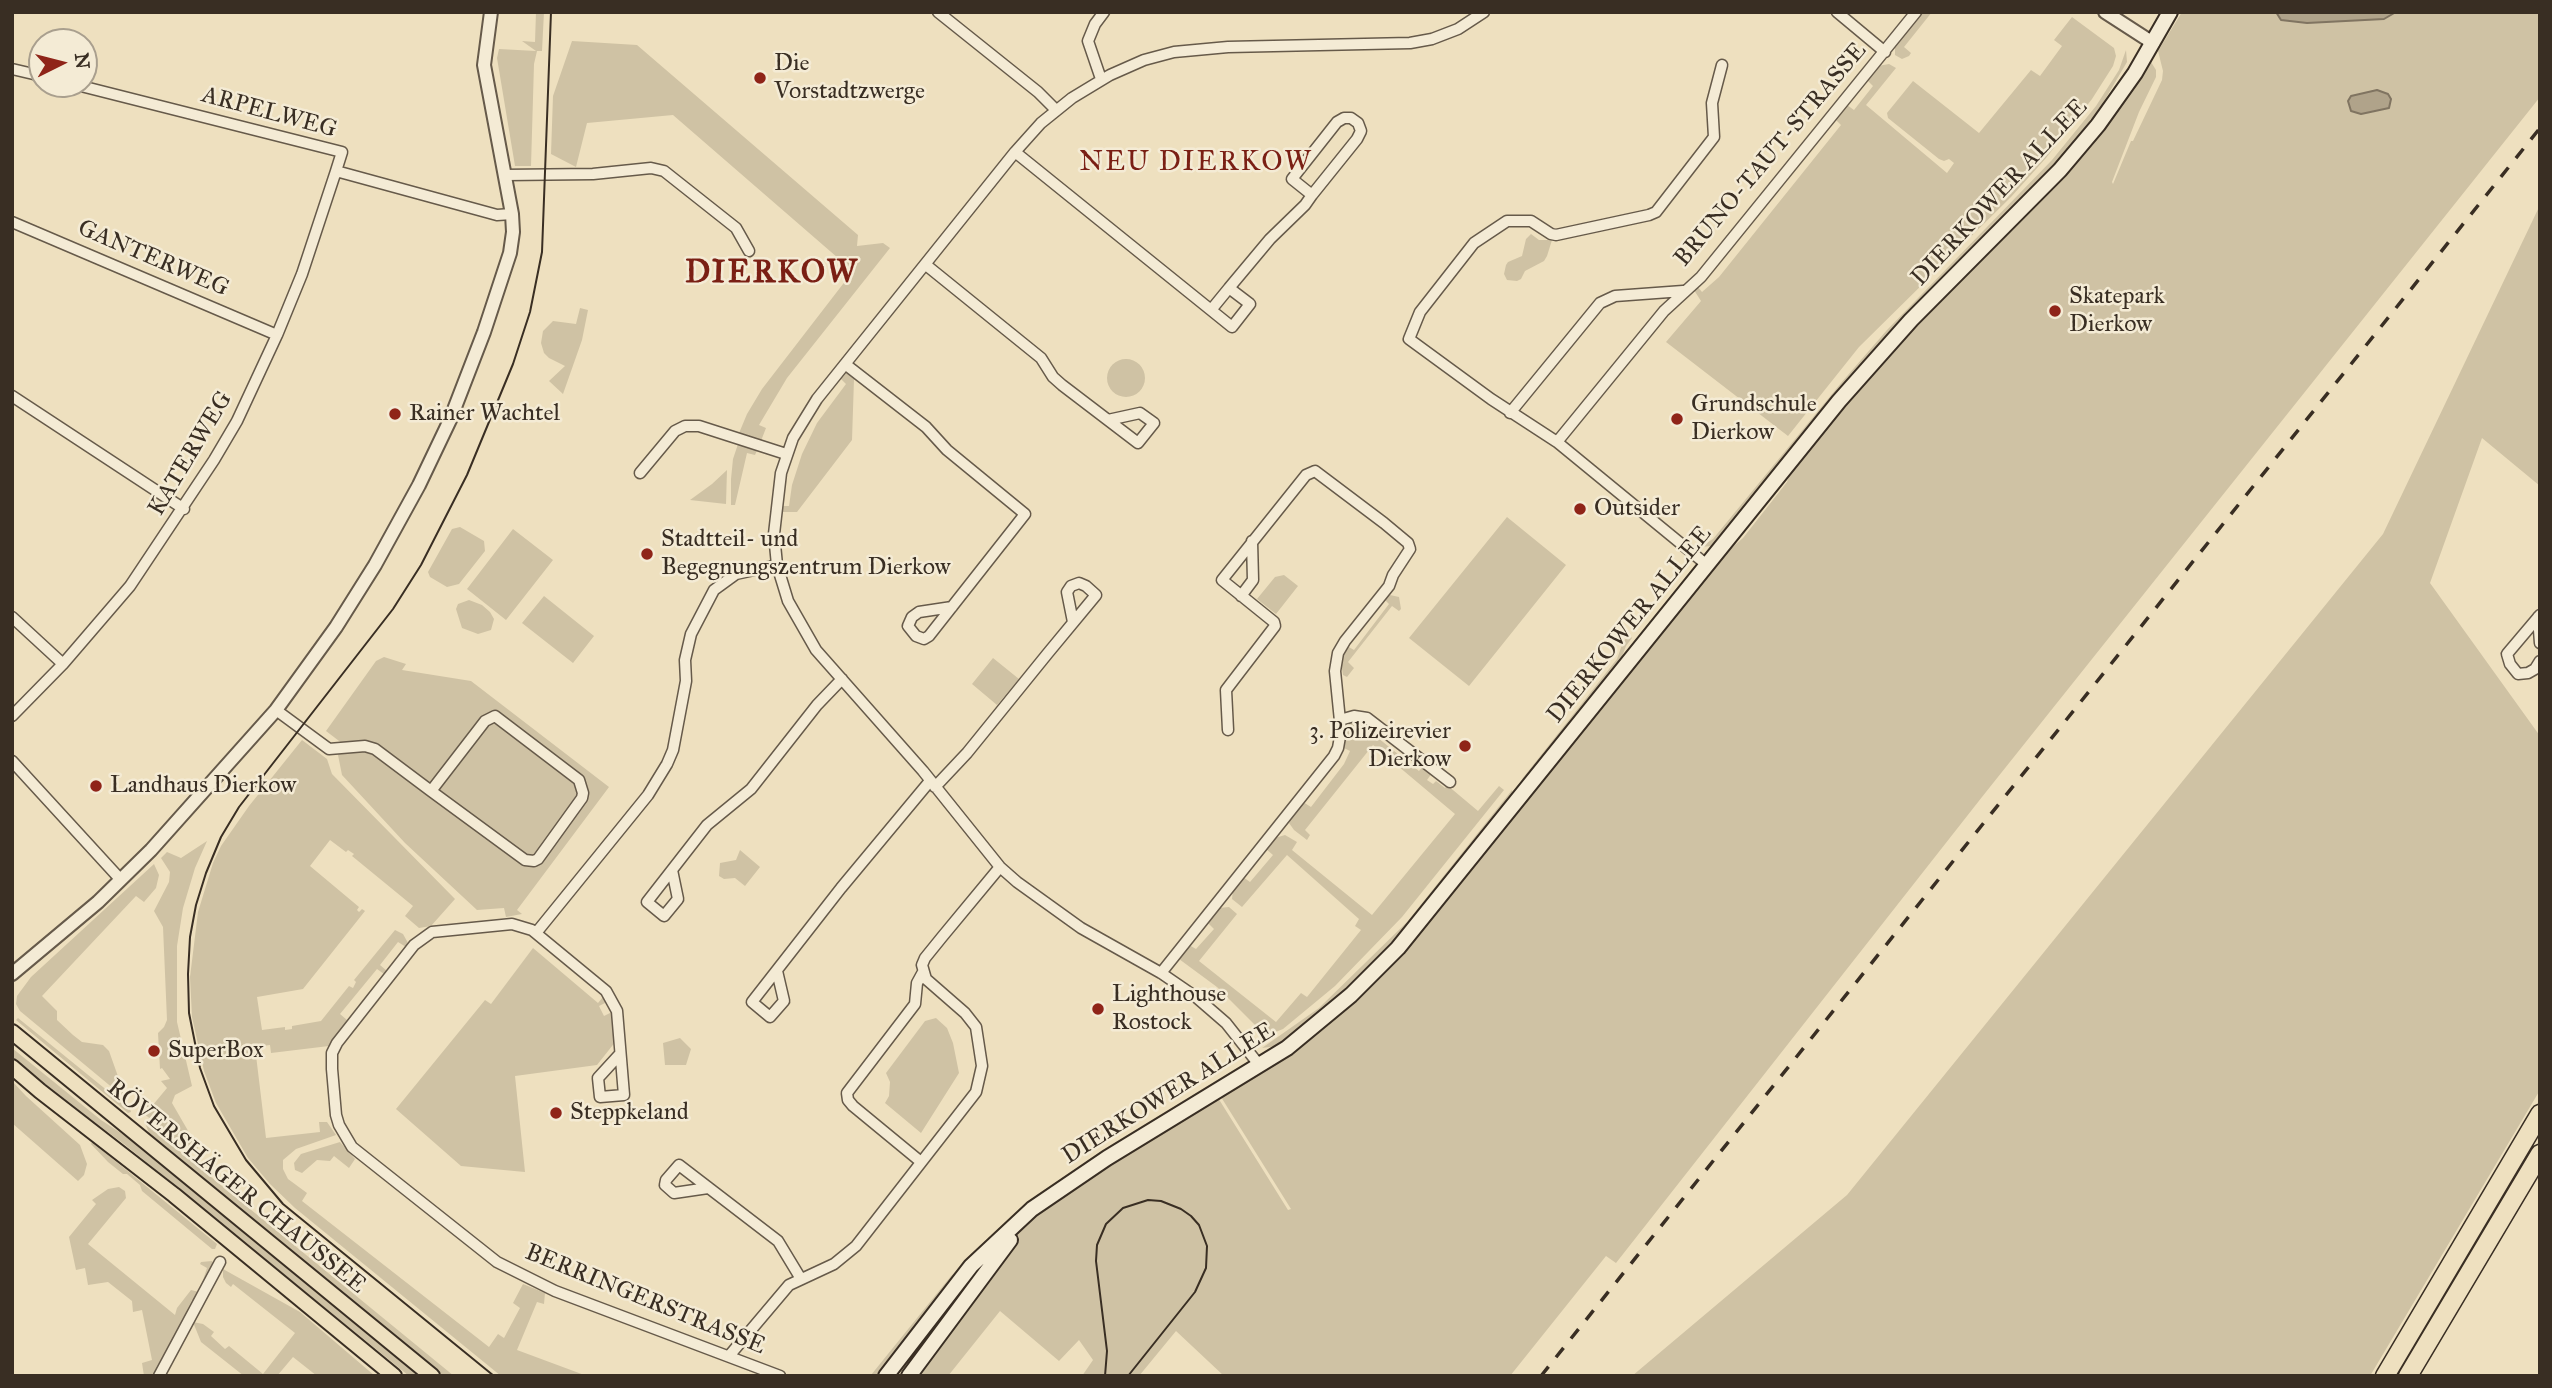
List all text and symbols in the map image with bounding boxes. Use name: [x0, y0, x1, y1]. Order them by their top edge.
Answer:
north arrow: [28, 28, 98, 98]
street label: BRUNO-TAUT-STRASSE: [1669, 37, 1873, 273]
place label: Die Vorstadtzwerge: [774, 50, 925, 106]
text: N: [70, 52, 95, 70]
marker: Die Vorstadtzwerge: [752, 70, 768, 86]
street label: ARPELWEG: [198, 81, 340, 145]
street label: DIERKOWER ALLEE: [1906, 94, 2094, 292]
district label: NEU DIERKOW: [1081, 146, 1311, 180]
street label: GANTERWEG: [73, 214, 233, 304]
district label: DIERKOW: [686, 255, 858, 293]
place label: Skatepark Dierkow: [2069, 283, 2165, 339]
marker: Skatepark Dierkow: [2047, 303, 2063, 319]
street label: KATERWEG: [143, 387, 239, 521]
place label: Grundschule Dierkow: [1691, 391, 1817, 447]
place label: Rainer Wachtel: [409, 400, 560, 428]
marker: Rainer Wachtel: [387, 406, 403, 422]
marker: Grundschule Dierkow: [1669, 411, 1685, 427]
place label: Outsider: [1594, 495, 1680, 523]
marker: Outsider: [1572, 501, 1588, 517]
street label: DIERKOWER ALLEE: [1542, 521, 1718, 729]
place label: Stadtteil- und Begegnungszentrum Dierkow: [661, 526, 951, 582]
marker: Stadtteil- und Begegnungszentrum Dierkow: [639, 546, 655, 562]
place label: 3. Polizeirevier Dierkow: [1309, 718, 1451, 774]
marker: 3. Polizeirevier Dierkow: [1457, 738, 1473, 754]
place label: Landhaus Dierkow: [110, 772, 296, 800]
marker: Landhaus Dierkow: [88, 778, 104, 794]
place label: Lighthouse Rostock: [1112, 981, 1226, 1037]
marker: Lighthouse Rostock: [1090, 1001, 1106, 1017]
street label: DIERKOWER ALLEE: [1057, 1017, 1281, 1171]
place label: SuperBox: [168, 1037, 264, 1065]
marker: SuperBox: [146, 1043, 162, 1059]
street label: RÖVERSHÄGER CHAUSSEE: [101, 1074, 371, 1300]
place label: Steppkeland: [570, 1099, 689, 1127]
marker: Steppkeland: [548, 1105, 564, 1121]
street label: BERRINGERSTRASSE: [521, 1239, 769, 1361]

